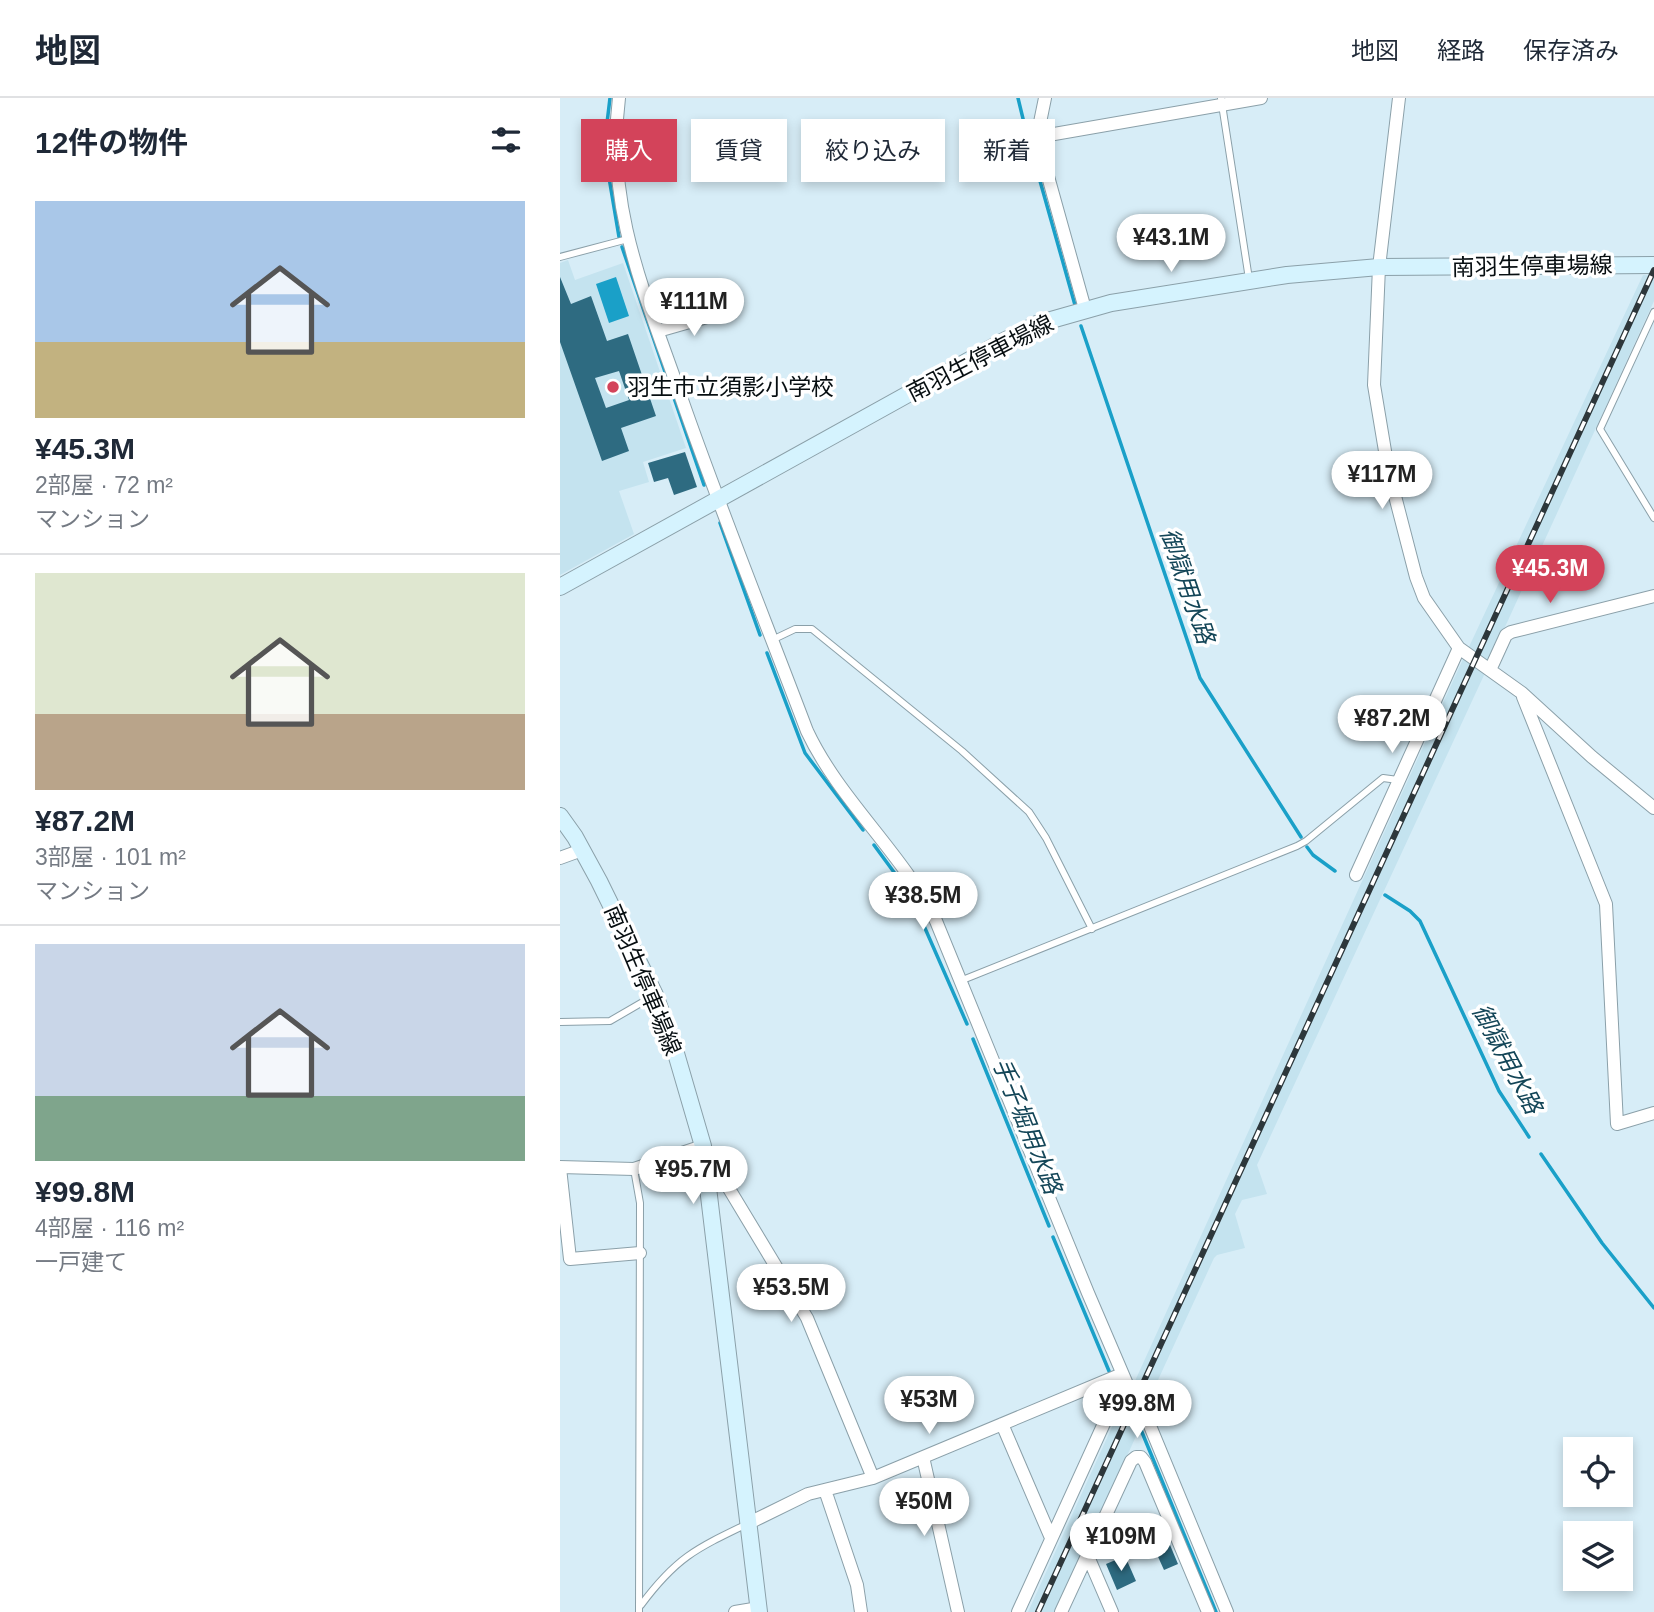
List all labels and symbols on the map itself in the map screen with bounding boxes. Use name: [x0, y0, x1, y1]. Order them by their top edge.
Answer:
pin: ¥43.1M: [1114, 214, 1228, 274]
street label: 南羽生停車場線: [1451, 252, 1613, 280]
pin: ¥111M: [645, 278, 743, 338]
street label: 南羽生停車場線: [902, 310, 1058, 406]
place label: 羽生市立須影小学校: [627, 374, 834, 400]
marker: 羽生市立須影小学校: [605, 379, 621, 395]
pin: ¥117M: [1333, 452, 1431, 511]
water label: 御獄用水路: [1155, 525, 1220, 649]
pin: ¥45.3M: [1493, 546, 1607, 605]
pin: ¥87.2M: [1335, 696, 1449, 755]
pin: ¥38.5M: [866, 872, 980, 932]
street label: 南羽生停車場線: [600, 901, 686, 1059]
water label: 御獄用水路: [1467, 999, 1548, 1120]
water label: 手子堀用水路: [988, 1054, 1068, 1199]
pin: ¥95.7M: [636, 1146, 750, 1206]
pin: ¥53.5M: [734, 1264, 848, 1324]
pin: ¥53M: [888, 1376, 970, 1436]
pin: ¥99.8M: [1080, 1380, 1194, 1440]
pin: ¥50M: [883, 1478, 965, 1538]
pin: ¥109M: [1072, 1514, 1170, 1573]

